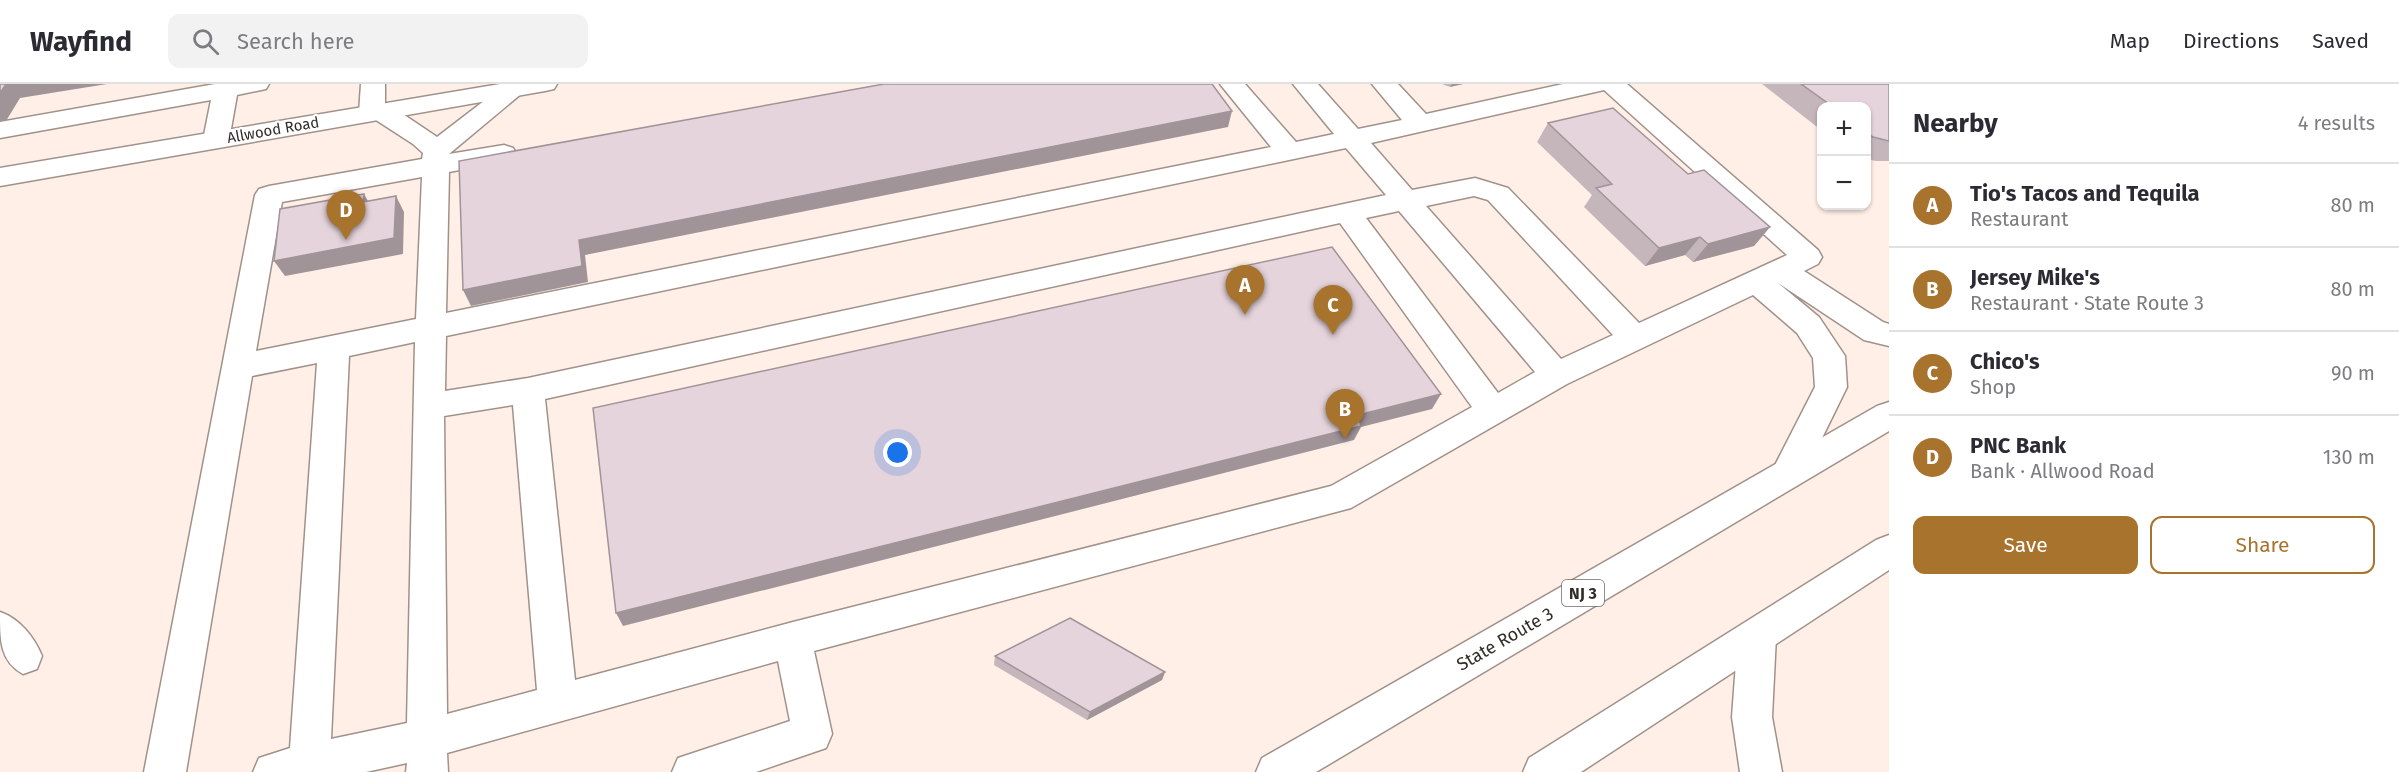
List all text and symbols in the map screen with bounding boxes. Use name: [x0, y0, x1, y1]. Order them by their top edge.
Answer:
search box: [168, 14, 588, 68]
text: Wayfind: [30, 25, 132, 58]
icon: search: [189, 25, 222, 58]
text: Search here: [237, 28, 355, 55]
text: Map: [2110, 28, 2150, 54]
text: Directions: [2183, 28, 2279, 54]
text: Saved: [2312, 28, 2369, 54]
map controls: [1817, 102, 1871, 210]
button: +: [1817, 102, 1871, 156]
text: Nearby: [1913, 108, 1998, 139]
text: 4 results: [2298, 111, 2375, 135]
street label: Allwood Road: [226, 113, 320, 147]
button: −: [1817, 156, 1871, 210]
text: Tio's Tacos and Tequila: [1970, 180, 2200, 207]
pin: D: [326, 190, 366, 240]
text: A: [1927, 193, 1938, 217]
text: 80 m: [2330, 193, 2375, 217]
text: Restaurant: [1970, 207, 2068, 231]
text: Jersey Mike's: [1970, 264, 2100, 291]
pin: A: [1226, 266, 1264, 315]
text: B: [1926, 277, 1939, 301]
text: 80 m: [2330, 277, 2375, 301]
pin: C: [1314, 286, 1352, 335]
text: Restaurant · State Route 3: [1970, 291, 2204, 315]
text: Chico's: [1970, 348, 2040, 375]
text: C: [1927, 361, 1938, 385]
text: 90 m: [2331, 361, 2375, 385]
text: Shop: [1970, 375, 2016, 399]
pin: B: [1326, 390, 1364, 439]
text: PNC Bank: [1970, 432, 2066, 459]
your location: [883, 438, 912, 467]
text: D: [1926, 445, 1939, 469]
text: 130 m: [2323, 445, 2375, 469]
text: Bank · Allwood Road: [1970, 459, 2155, 483]
button: Save: [1913, 516, 2138, 574]
button: Share: [2150, 516, 2375, 574]
road number: NJ 3: [1562, 580, 1604, 606]
street label: State Route 3: [1453, 602, 1557, 676]

